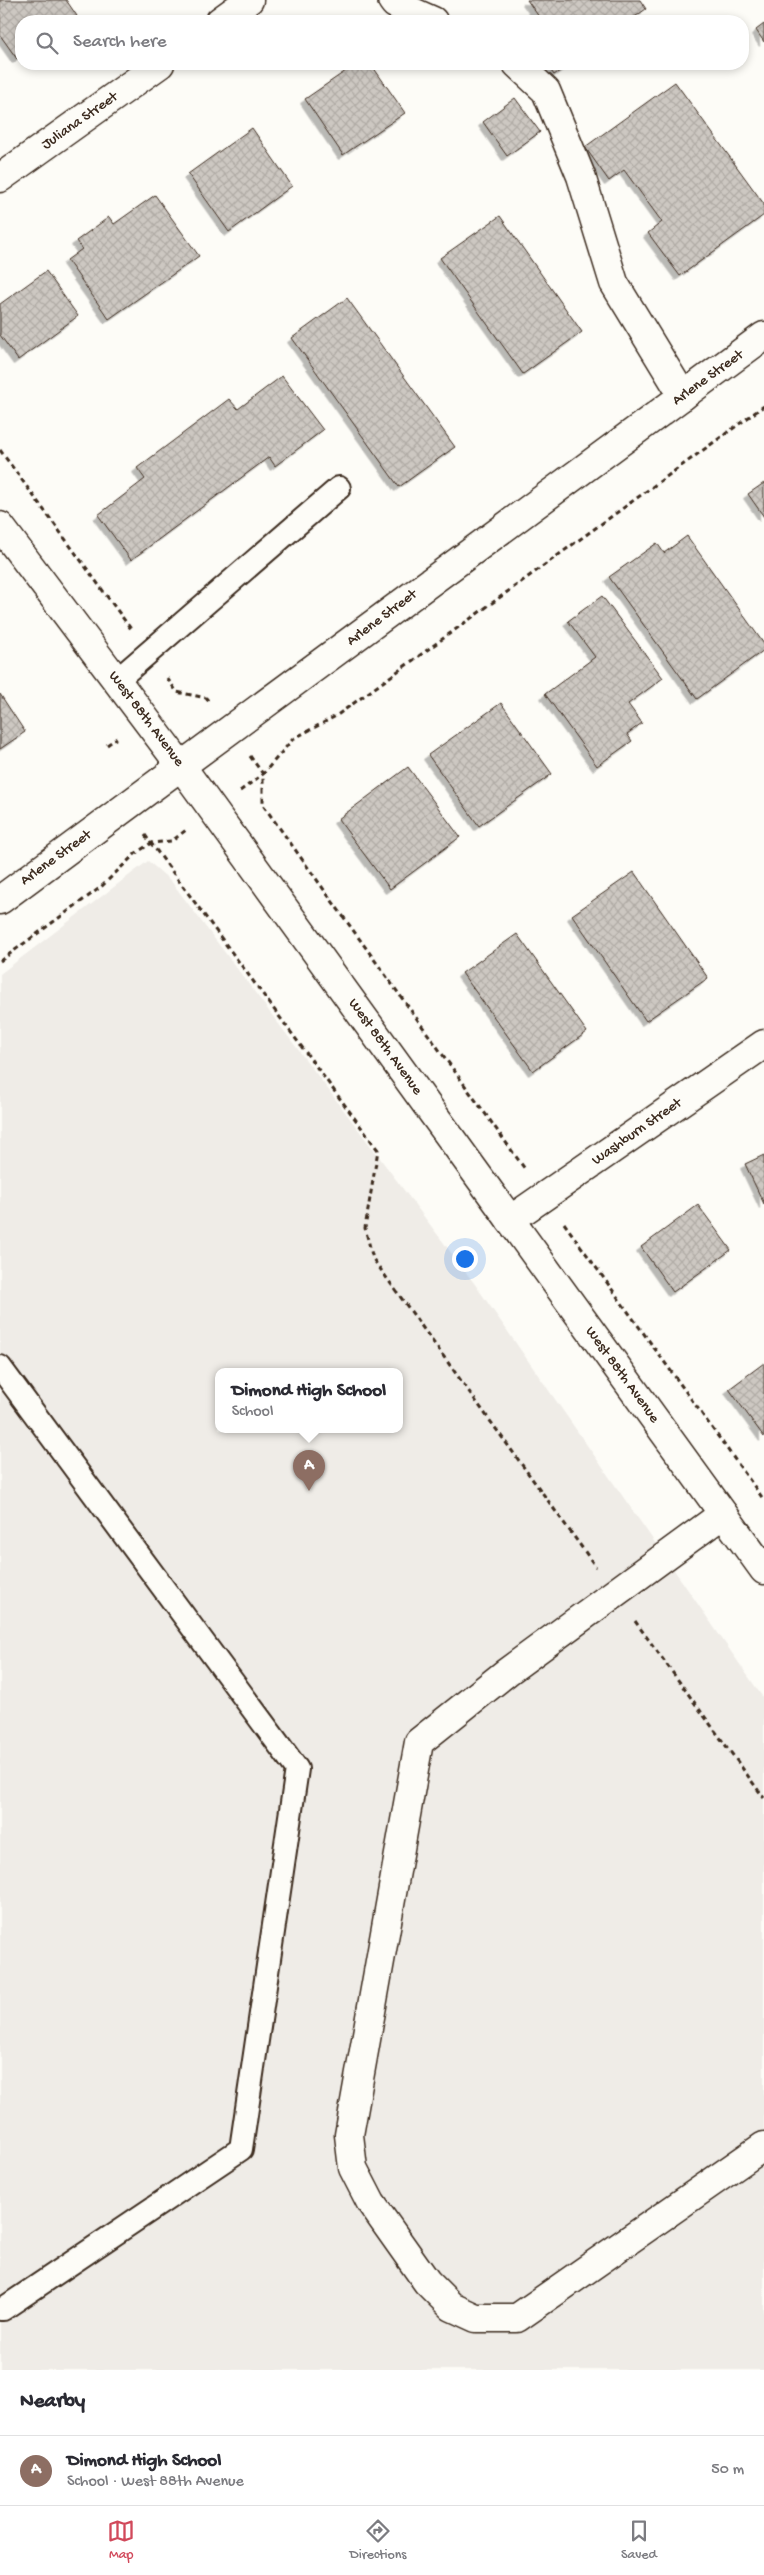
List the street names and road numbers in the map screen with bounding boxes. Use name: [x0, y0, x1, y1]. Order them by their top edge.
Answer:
street label: Juliana Street: [38, 87, 123, 154]
street label: Arlene Street: [669, 345, 749, 410]
street label: Arlene Street: [343, 585, 422, 650]
street label: West 88th Avenue: [104, 668, 188, 771]
street label: Arlene Street: [17, 825, 97, 890]
street label: West 88th Avenue: [344, 995, 426, 1099]
street label: Washburn Street: [589, 1093, 687, 1170]
street label: West 88th Avenue: [581, 1323, 663, 1427]

